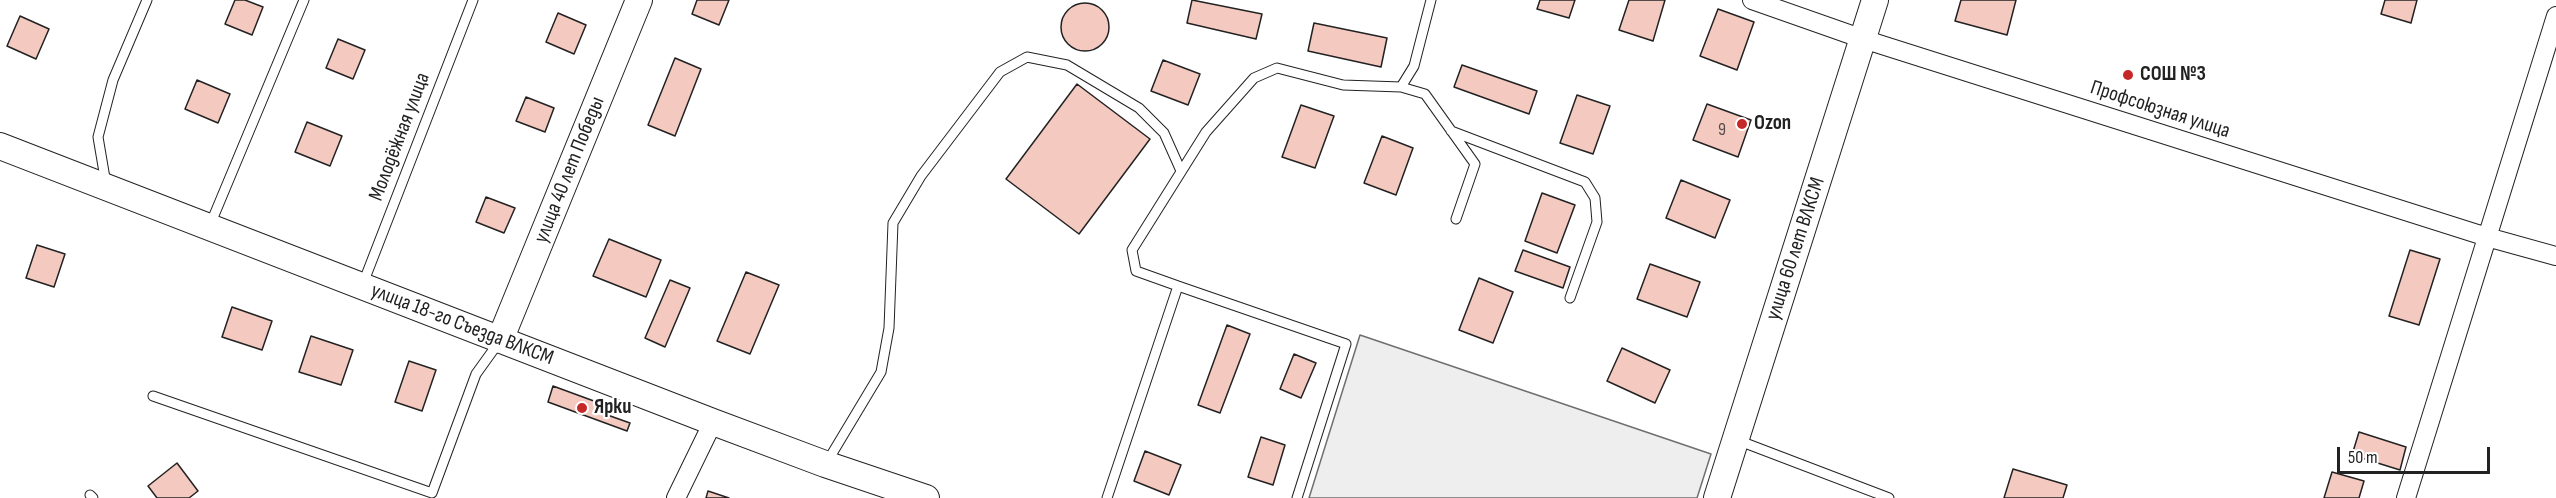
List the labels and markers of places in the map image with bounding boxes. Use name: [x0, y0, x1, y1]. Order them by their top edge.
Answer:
place label: СОШ №3: [2140, 62, 2206, 88]
marker: СОШ №3: [2121, 68, 2135, 82]
place label: Ozon: [1754, 111, 1791, 137]
marker: Ozon: [1735, 117, 1749, 131]
place label: Ярки: [594, 395, 631, 421]
marker: Ярки: [575, 401, 589, 415]

